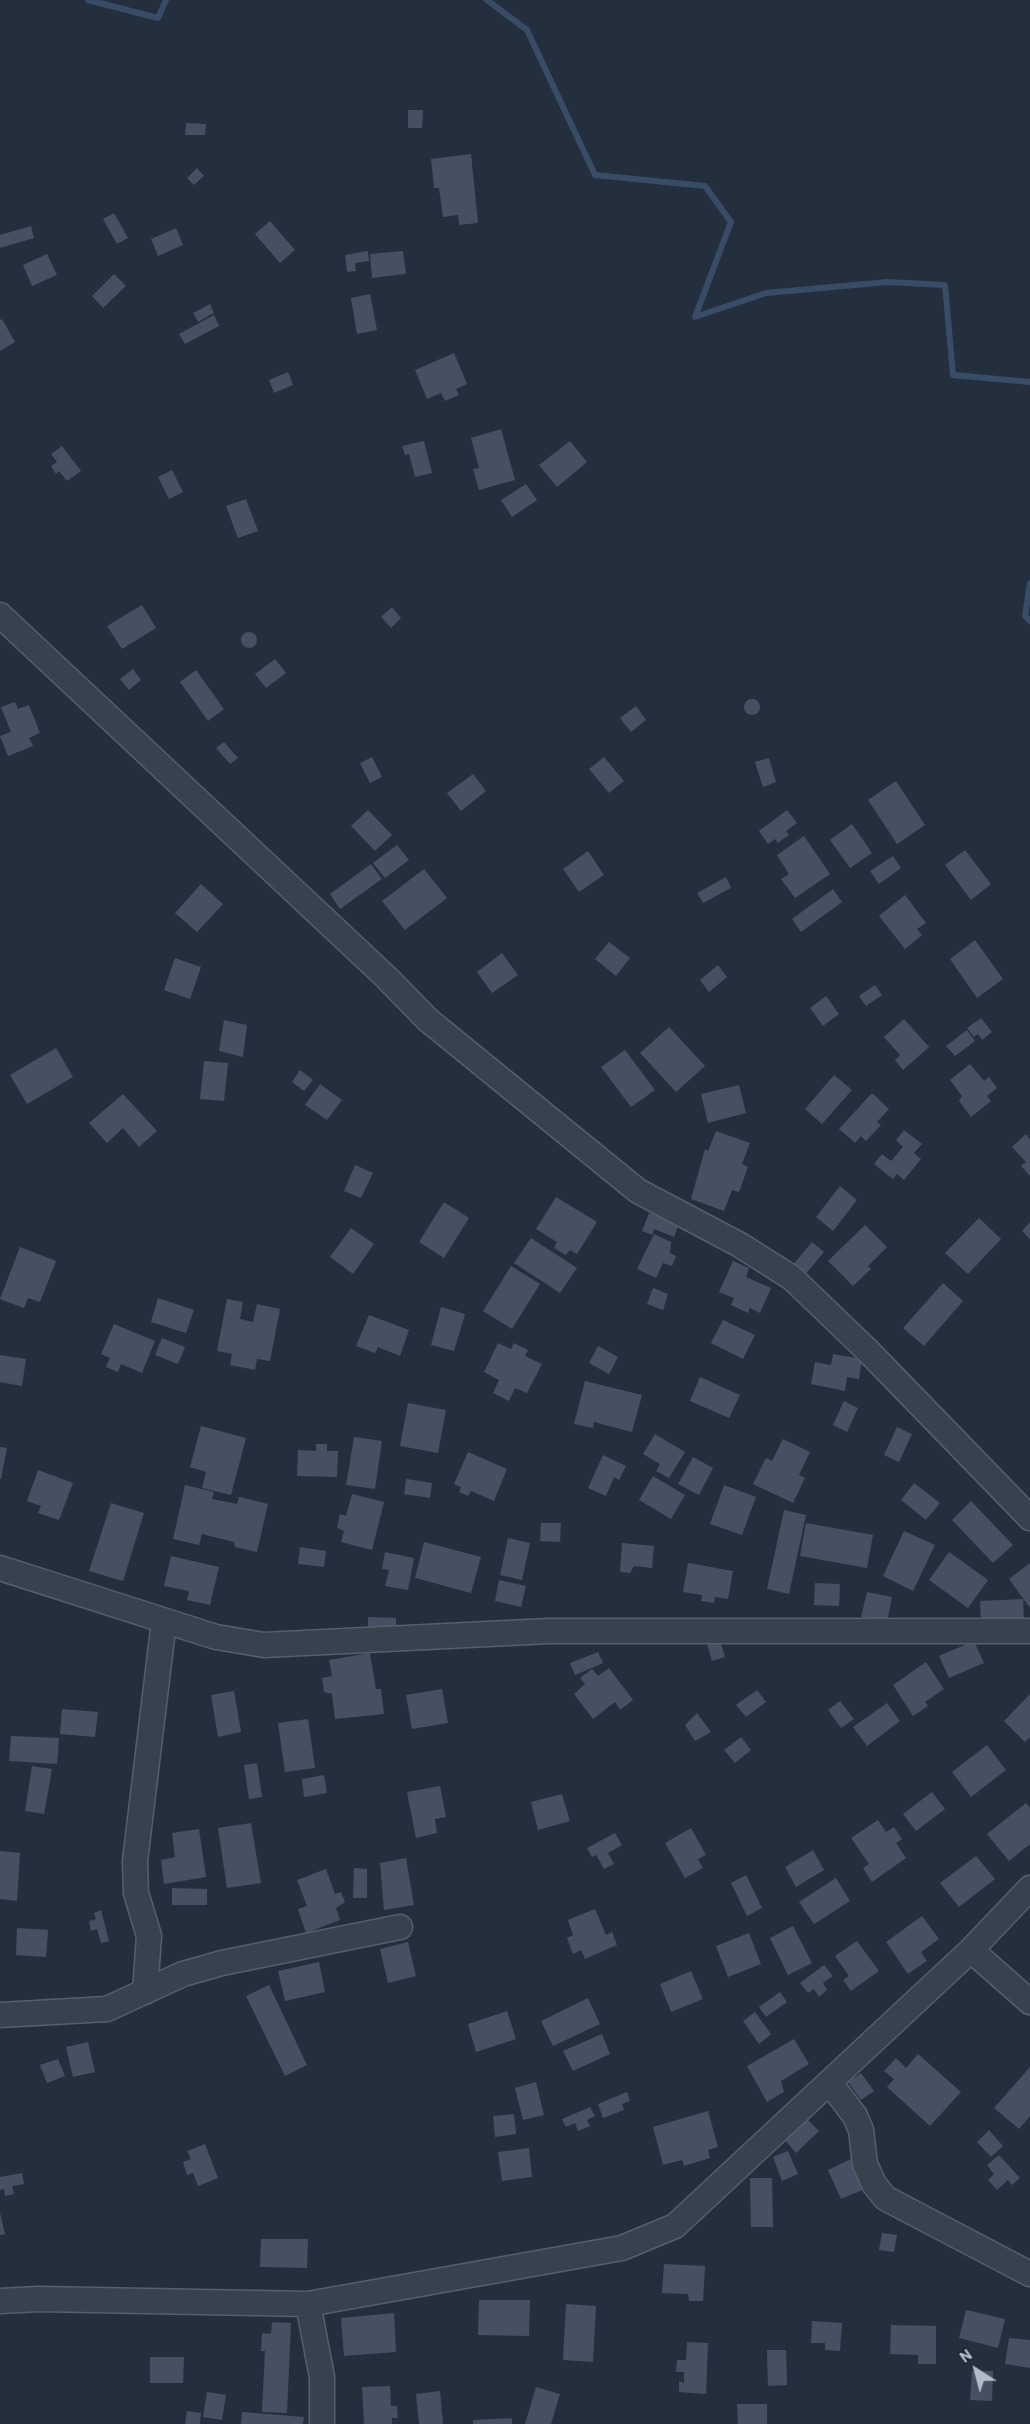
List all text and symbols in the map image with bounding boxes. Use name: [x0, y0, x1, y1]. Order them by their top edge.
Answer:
north arrow: [946, 2340, 1006, 2400]
text: N: [955, 2344, 975, 2366]

